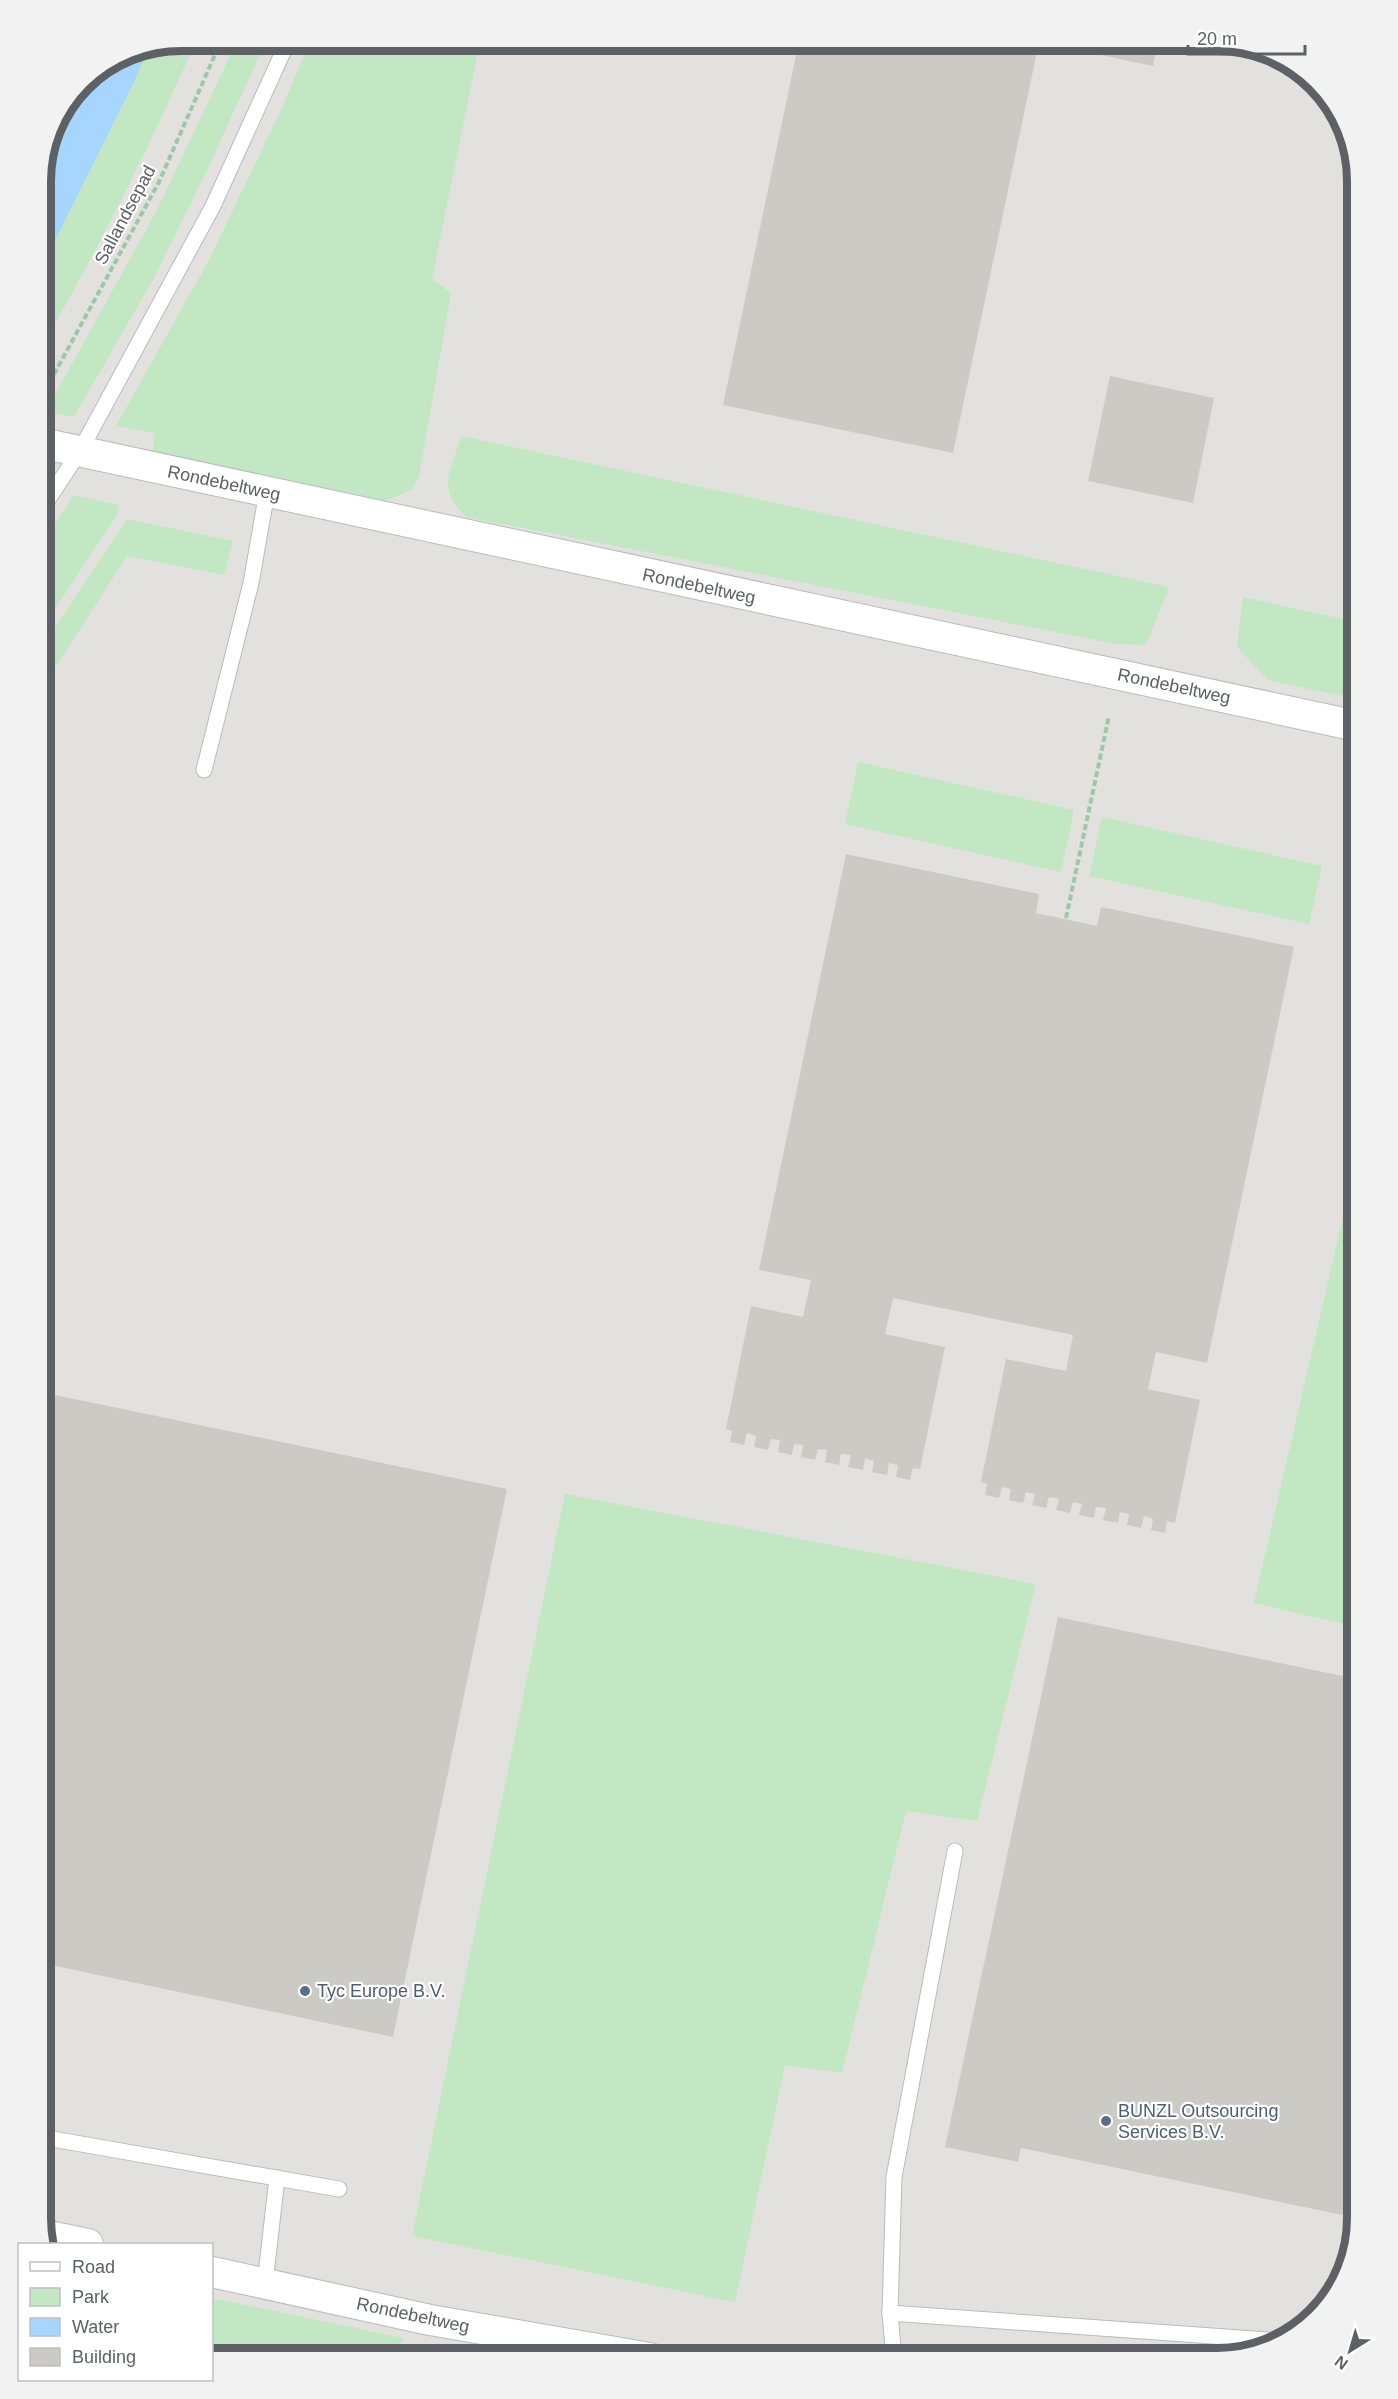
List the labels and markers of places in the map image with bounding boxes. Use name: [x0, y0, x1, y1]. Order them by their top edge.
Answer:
place label: Tyc Europe B.V.: [317, 1981, 445, 2001]
marker: Tyc Europe B.V.: [298, 1984, 312, 1998]
place label: BUNZL Outsourcing Services B.V.: [1118, 2101, 1278, 2142]
marker: BUNZL Outsourcing Services B.V.: [1099, 2114, 1113, 2128]

